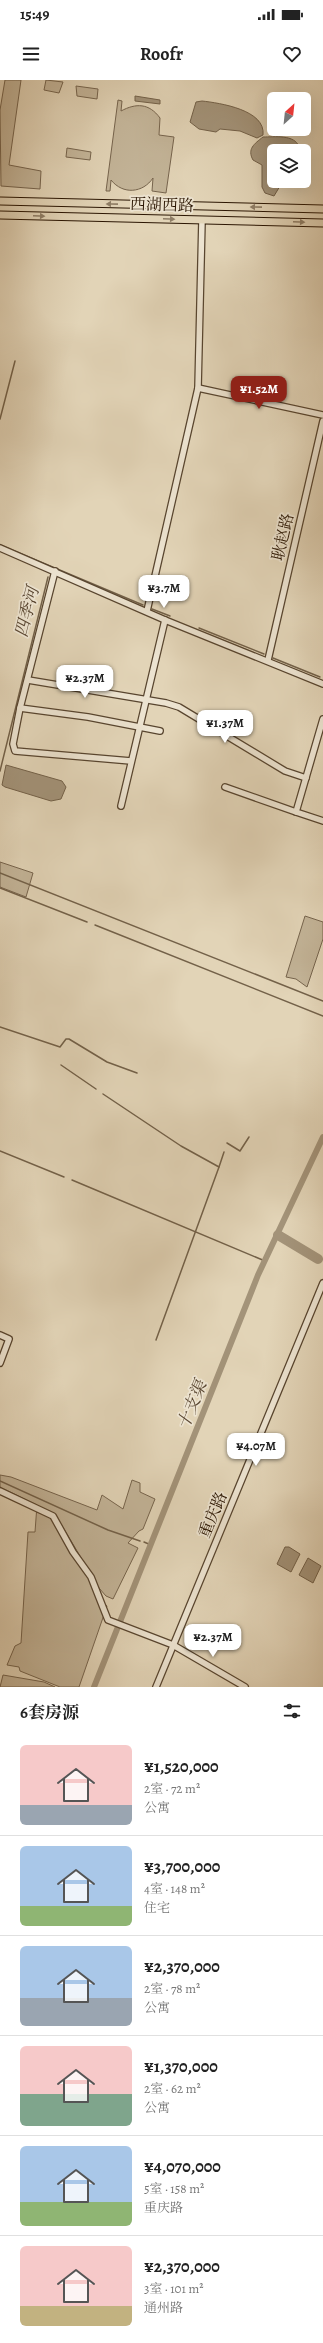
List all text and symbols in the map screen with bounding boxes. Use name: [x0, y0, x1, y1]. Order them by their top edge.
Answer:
text: 15:49: [20, 4, 49, 24]
text: Roofr: [140, 42, 183, 66]
icon: menu: [20, 43, 42, 65]
icon: heart: [281, 43, 303, 65]
north arrow: [267, 92, 311, 136]
map controls: [267, 92, 311, 188]
button: layers: [267, 144, 311, 188]
street label: 西湖西路: [130, 193, 194, 217]
one-way arrow: [106, 200, 118, 207]
one-way arrow: [249, 204, 262, 210]
one-way arrow: [33, 213, 46, 219]
one-way arrow: [163, 216, 175, 223]
one-way arrow: [293, 219, 306, 225]
pin: ¥1.52M: [226, 376, 292, 410]
text: ¥1.52M: [240, 380, 278, 397]
street label: 耿赵路: [267, 511, 299, 563]
pin: ¥3.7M: [136, 575, 192, 609]
text: ¥3.7M: [147, 579, 181, 596]
water label: 四季河: [10, 582, 45, 640]
pin: ¥2.37M: [52, 665, 118, 699]
text: ¥2.37M: [65, 669, 105, 686]
pin: ¥1.37M: [192, 710, 258, 744]
text: ¥1.37M: [206, 714, 244, 731]
water label: 十支渠: [172, 1375, 213, 1433]
pin: ¥4.07M: [223, 1433, 289, 1467]
text: ¥4.07M: [236, 1437, 276, 1454]
street label: 重庆路: [193, 1489, 233, 1541]
pin: ¥2.37M: [180, 1624, 246, 1658]
text: ¥2.37M: [193, 1628, 233, 1645]
icon: filters: [281, 1700, 303, 1722]
text: 6套房源: [20, 1701, 79, 1724]
text: ¥1,520,000: [144, 1755, 219, 1778]
icon: home: [52, 1761, 100, 1809]
text: 2室 · 72 m²: [144, 1780, 200, 1797]
text: 公寓: [144, 1799, 170, 1816]
text: ¥3,700,000: [144, 1855, 220, 1878]
icon: home: [52, 1862, 100, 1910]
text: 4室 · 148 m²: [144, 1880, 205, 1897]
text: 住宅: [144, 1899, 170, 1916]
text: ¥2,370,000: [144, 1955, 220, 1978]
icon: home: [52, 1962, 100, 2010]
text: 2室 · 78 m²: [144, 1980, 200, 1997]
text: 公寓: [144, 1999, 170, 2016]
text: ¥1,370,000: [144, 2055, 218, 2078]
icon: home: [52, 2062, 100, 2110]
text: 2室 · 62 m²: [144, 2080, 201, 2097]
text: 公寓: [144, 2099, 170, 2116]
text: ¥4,070,000: [144, 2155, 221, 2178]
icon: home: [52, 2162, 100, 2210]
text: 5室 · 158 m²: [144, 2180, 204, 2197]
text: 重庆路: [144, 2199, 183, 2216]
text: ¥2,370,000: [144, 2255, 220, 2278]
icon: home: [52, 2262, 100, 2310]
text: 3室 · 101 m²: [144, 2280, 204, 2297]
text: 通州路: [144, 2299, 183, 2316]

